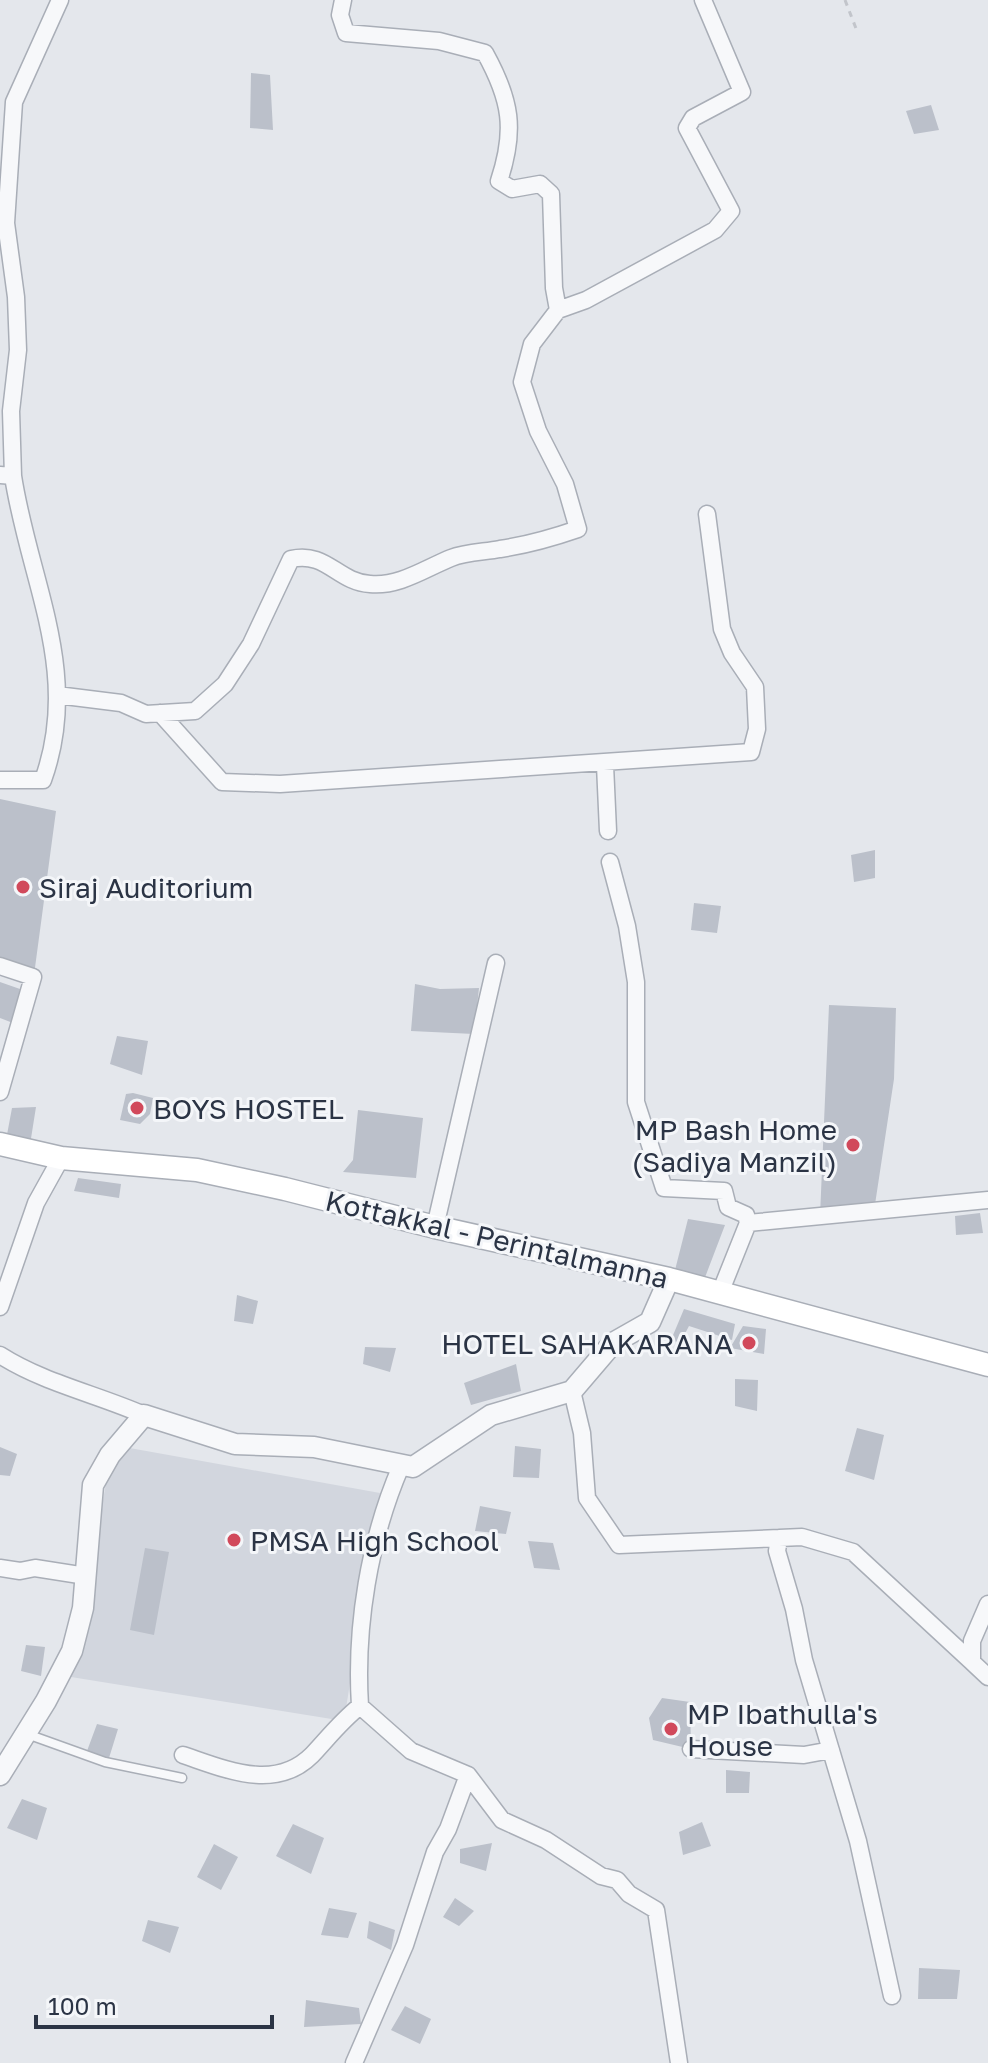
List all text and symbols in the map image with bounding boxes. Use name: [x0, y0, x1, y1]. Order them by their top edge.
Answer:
place label: Siraj Auditorium: [39, 871, 253, 904]
marker: Siraj Auditorium: [14, 878, 32, 896]
place label: BOYS HOSTEL: [153, 1092, 344, 1125]
marker: BOYS HOSTEL: [128, 1099, 146, 1117]
place label: MP Bash Home (Sadiya Manzil): [632, 1113, 837, 1178]
marker: MP Bash Home (Sadiya Manzil): [844, 1136, 862, 1154]
street label: Kottakkal - Perintalmanna: [322, 1183, 672, 1295]
place label: HOTEL SAHAKARANA: [441, 1327, 733, 1360]
marker: HOTEL SAHAKARANA: [740, 1334, 758, 1352]
place label: PMSA High School: [250, 1524, 499, 1557]
marker: PMSA High School: [225, 1531, 243, 1549]
place label: MP Ibathulla's House: [687, 1697, 878, 1762]
marker: MP Ibathulla's House: [662, 1720, 680, 1738]
scale bar: [36, 1979, 272, 2029]
text: 100 m: [48, 1991, 117, 2020]

